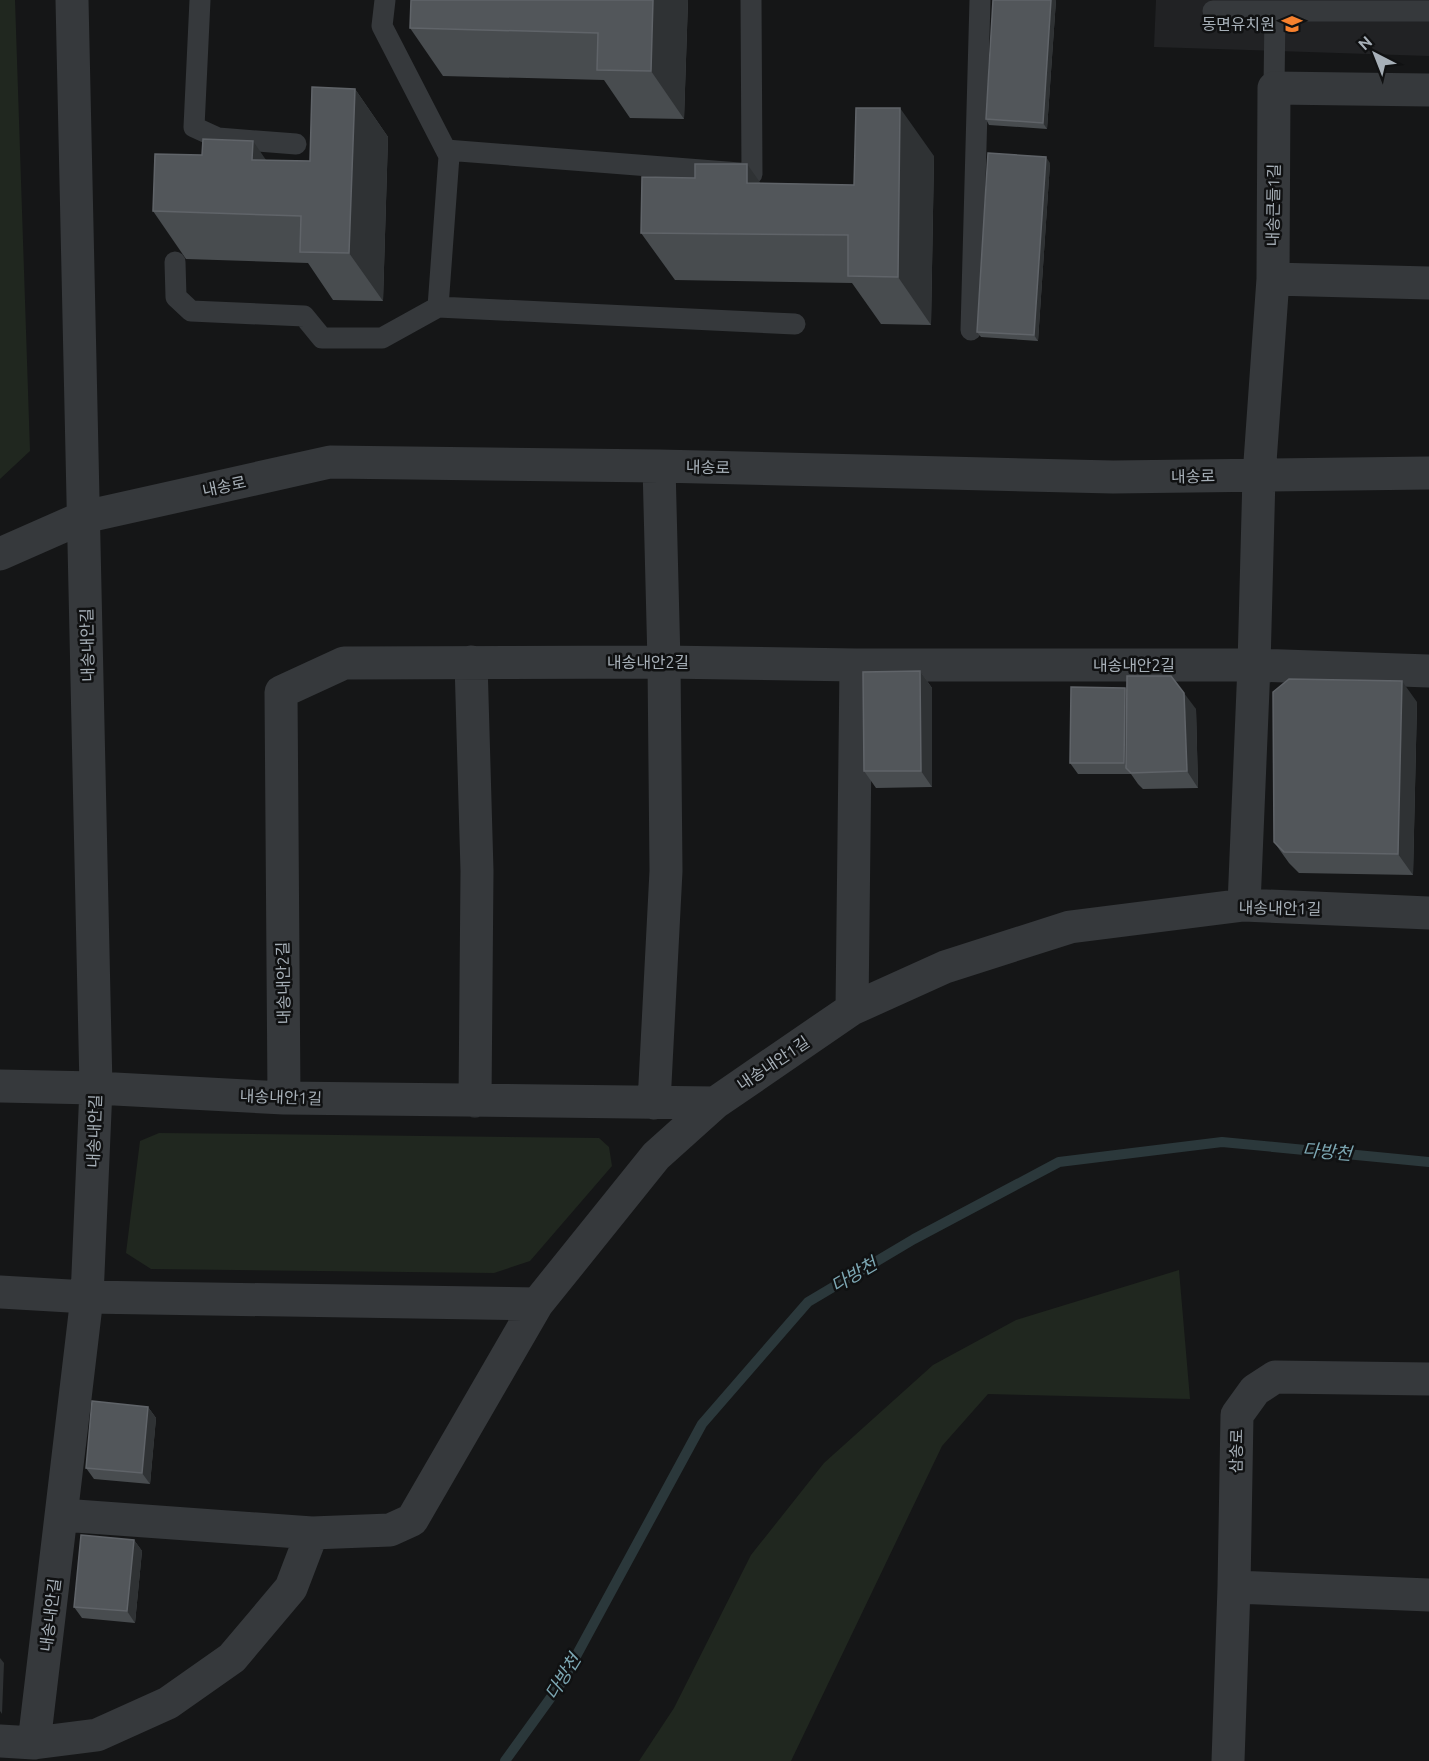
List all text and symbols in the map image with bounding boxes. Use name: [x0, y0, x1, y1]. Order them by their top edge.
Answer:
school or university icon: 동면유치원: [1280, 12, 1304, 36]
place label: 동면유치원: [1201, 15, 1275, 33]
north arrow: [1345, 24, 1405, 84]
text: N: [1355, 32, 1375, 54]
street label: 내송큰들1길: [1263, 164, 1283, 246]
street label: 내송로: [686, 458, 731, 476]
street label: 내송로: [1171, 467, 1216, 485]
street label: 내송로: [201, 473, 248, 499]
street label: 내송내안길: [77, 608, 97, 682]
street label: 내송내안2길: [607, 653, 689, 671]
street label: 내송내안2길: [1093, 656, 1175, 674]
street label: 내송내안1길: [1239, 898, 1321, 918]
street label: 내송내안2길: [273, 942, 293, 1024]
street label: 내송내안1길: [734, 1032, 812, 1094]
street label: 내송내안1길: [239, 1087, 323, 1107]
street label: 내송내안길: [84, 1094, 104, 1168]
water label: 다방천: [1301, 1139, 1355, 1163]
water label: 다방천: [827, 1252, 882, 1296]
street label: 삼송로: [1227, 1428, 1245, 1473]
street label: 내송내안길: [37, 1577, 63, 1653]
water label: 다방천: [541, 1648, 585, 1703]

